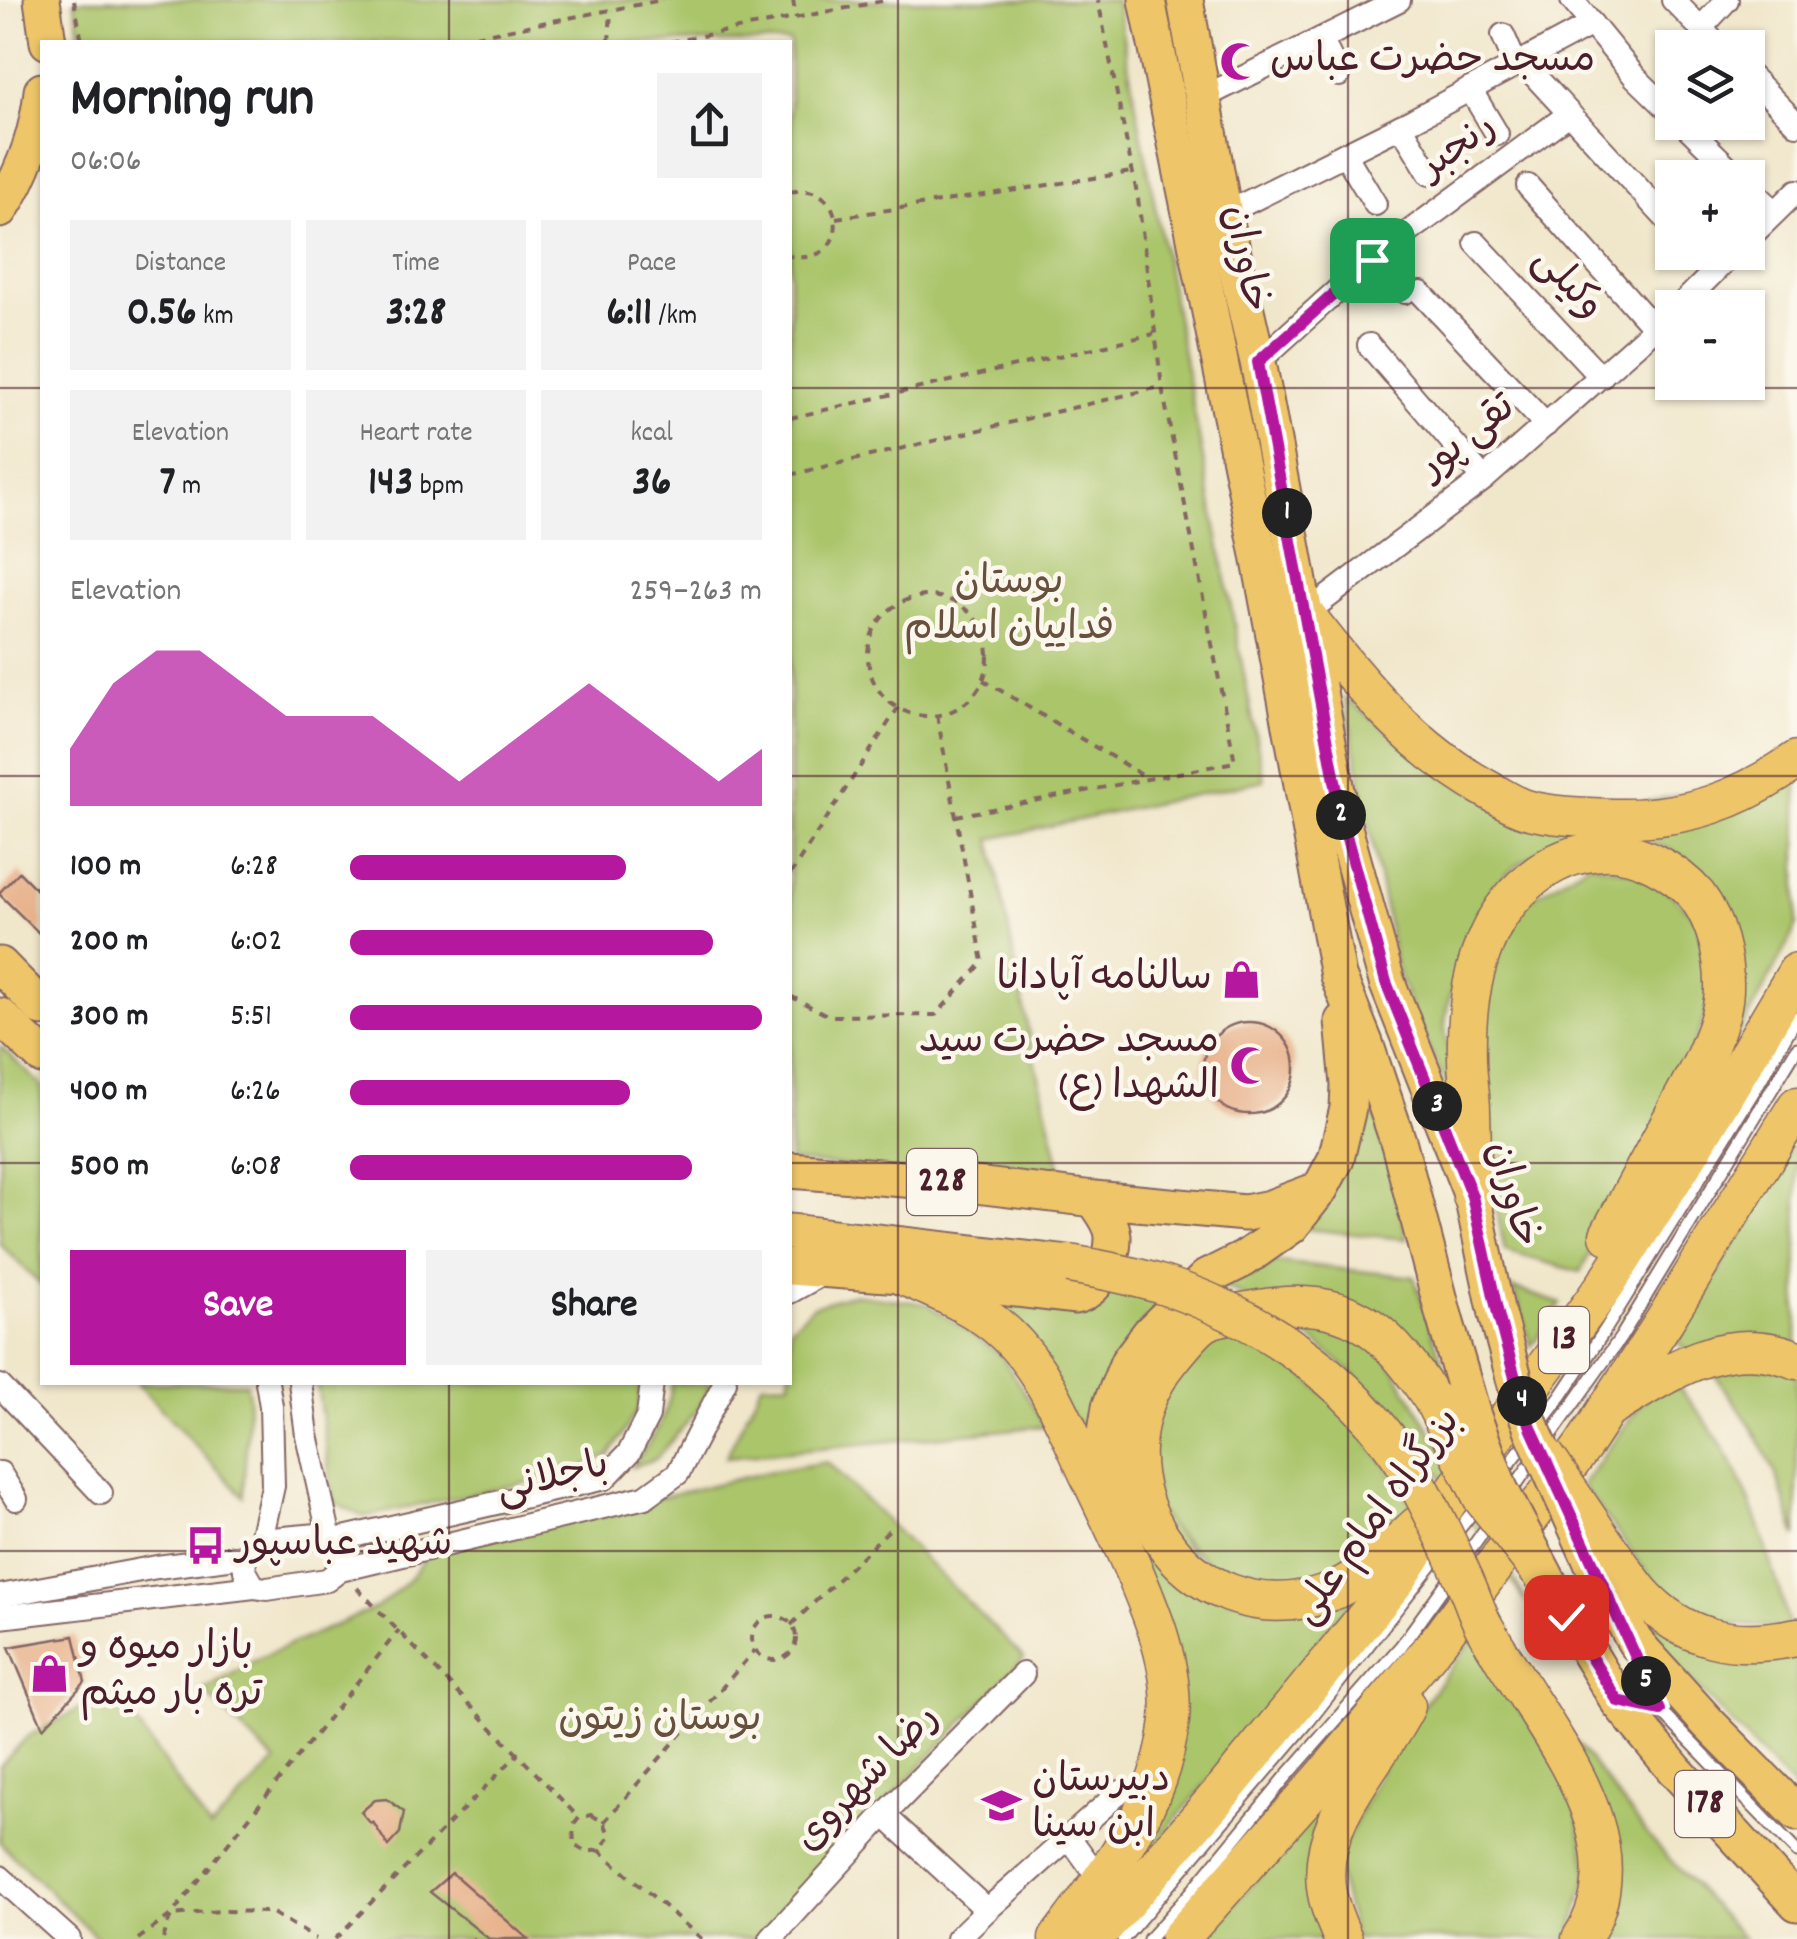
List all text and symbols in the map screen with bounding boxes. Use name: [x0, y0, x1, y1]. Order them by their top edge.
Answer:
map controls: [1655, 30, 1765, 400]
button: layers: [1655, 30, 1765, 140]
place label: مسجد حضرت عباس: [1270, 34, 1595, 91]
mosque icon: مسجد حضرت عباس: [1219, 41, 1261, 83]
text: Morning run: [70, 63, 314, 142]
button: share: [657, 73, 762, 178]
street label: رنجبر: [1406, 101, 1510, 199]
text: 06:06: [70, 140, 142, 186]
button: +: [1655, 160, 1765, 270]
street label: خاوران: [1205, 201, 1281, 317]
pin: [1330, 218, 1415, 303]
icon: arrive: [1345, 233, 1400, 288]
street label: وکیلی: [1517, 235, 1615, 335]
text: Distance: [135, 245, 226, 285]
text: Time: [392, 245, 440, 285]
text: Pace: [627, 245, 676, 285]
text: 0.56: [127, 285, 197, 345]
text: 3:28: [386, 285, 446, 345]
text: 6:11: [606, 285, 652, 345]
button: −: [1655, 290, 1765, 400]
text: km: [197, 298, 234, 338]
text: /km: [652, 298, 697, 338]
street label: تقی پور: [1406, 382, 1530, 498]
text: Elevation: [132, 415, 229, 455]
text: Heart rate: [359, 415, 473, 455]
text: kcal: [630, 415, 673, 455]
text: 7: [159, 455, 176, 515]
text: 143: [368, 455, 413, 515]
text: 36: [632, 455, 671, 515]
text: m: [176, 468, 201, 508]
text: bpm: [413, 468, 464, 508]
pin: 1: [1262, 488, 1312, 538]
text: 1: [1284, 493, 1290, 533]
park label: بوستان فداییان اسلام: [904, 556, 1114, 659]
text: Elevation: [70, 570, 181, 616]
text: 259–263 m: [629, 570, 762, 616]
pin: 2: [1316, 790, 1366, 840]
text: 2: [1335, 795, 1347, 835]
text: 100 m: [70, 845, 141, 891]
text: 6:28: [230, 845, 278, 891]
text: 200 m: [70, 920, 148, 966]
text: 6:02: [230, 920, 282, 966]
place label: سالنامه آپادانا: [997, 952, 1212, 1009]
shop icon: سالنامه آپادانا: [1221, 959, 1263, 1001]
text: 300 m: [70, 995, 148, 1041]
text: 5:51: [230, 995, 272, 1041]
place label: مسجد حضرت سید الشهدا (ع): [919, 1015, 1219, 1118]
mosque icon: مسجد حضرت سید الشهدا (ع): [1228, 1045, 1270, 1087]
text: 400 m: [70, 1070, 147, 1116]
text: 6:26: [230, 1070, 281, 1116]
pin: 3: [1412, 1081, 1462, 1131]
text: 3: [1431, 1086, 1443, 1126]
street label: خاوران: [1468, 1135, 1552, 1255]
text: 500 m: [70, 1145, 149, 1191]
text: 6:08: [230, 1145, 281, 1191]
road number: 228: [907, 1149, 977, 1215]
button: Save: [70, 1250, 406, 1365]
button: Share: [426, 1250, 762, 1365]
road number: 13: [1539, 1307, 1589, 1373]
pin: 4: [1497, 1376, 1547, 1426]
text: 4: [1516, 1381, 1528, 1421]
street label: بزرگراه امام علی: [1281, 1398, 1477, 1638]
street label: باجلانی: [491, 1439, 615, 1521]
place label: شهید عباسپور: [233, 1518, 452, 1575]
bus stop icon: شهید عباسپور: [185, 1525, 227, 1567]
pin: [1524, 1575, 1609, 1660]
icon: check: [1539, 1590, 1594, 1645]
place label: بازار میوه و تره بار میثم: [77, 1622, 263, 1725]
shop icon: بازار میوه و تره بار میثم: [29, 1652, 71, 1694]
pin: 5: [1621, 1656, 1671, 1706]
text: 5: [1640, 1661, 1652, 1701]
park label: بوستان زیتون: [558, 1693, 762, 1750]
street label: رضا شهروی: [784, 1693, 954, 1867]
place label: دبیرستان ابن سینا: [1032, 1754, 1170, 1857]
road number: 178: [1675, 1771, 1735, 1837]
school or university icon: دبیرستان ابن سینا: [981, 1784, 1023, 1826]

